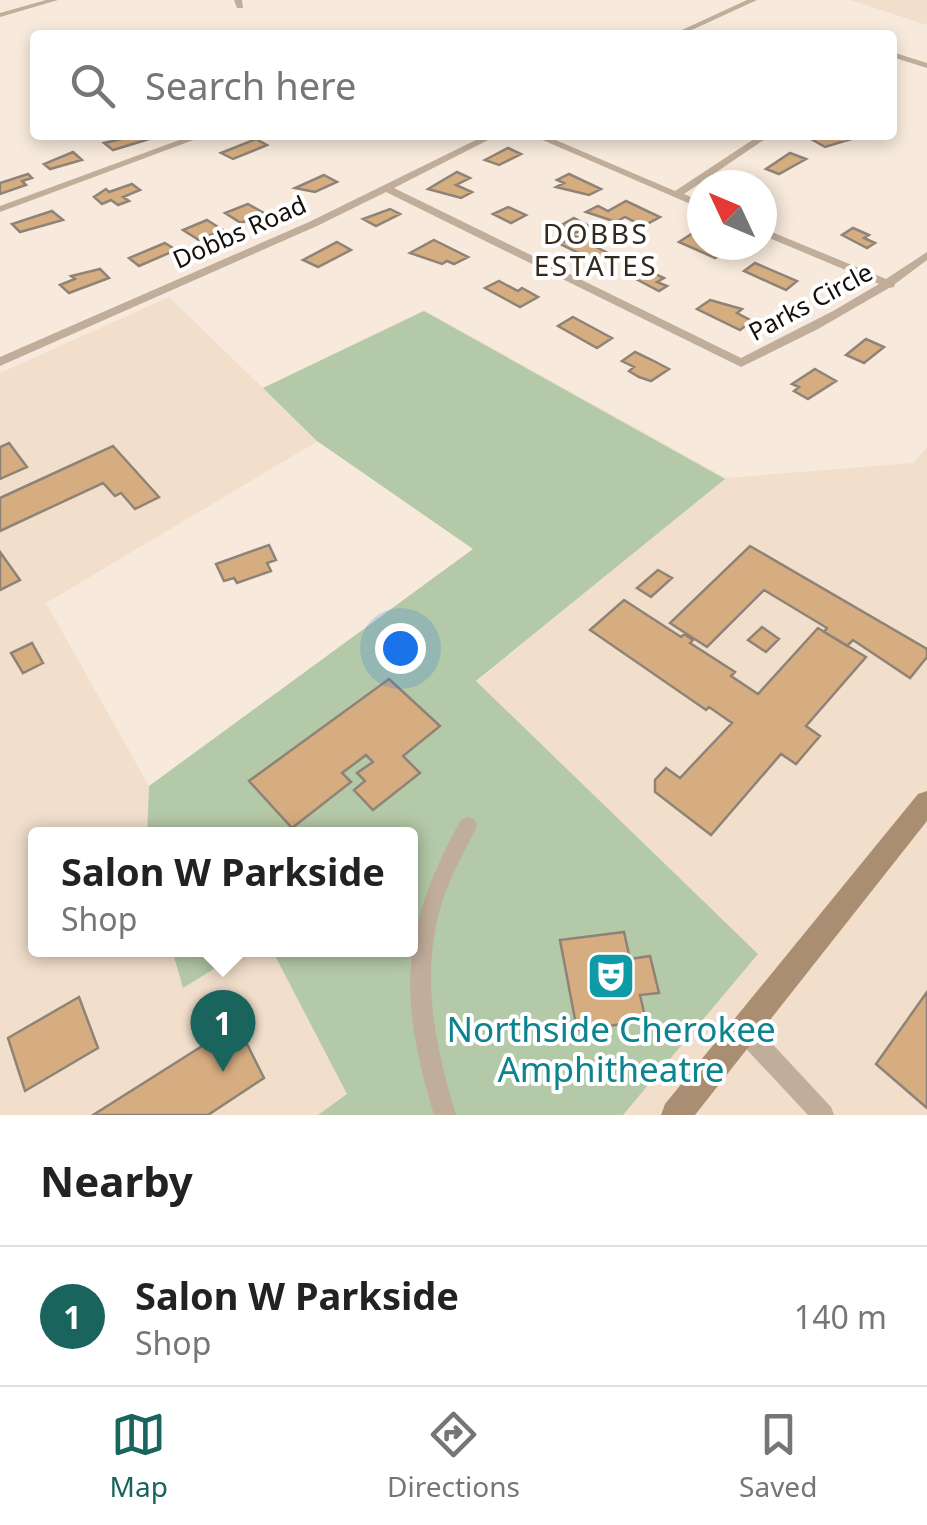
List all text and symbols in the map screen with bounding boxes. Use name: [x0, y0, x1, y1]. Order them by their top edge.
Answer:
search box: [30, 30, 897, 140]
icon: search: [65, 58, 120, 113]
text: Search here: [145, 59, 356, 111]
north arrow: [687, 170, 777, 260]
street label: Dobbs Road: [167, 186, 311, 276]
district label: DOBBS ESTATES: [534, 214, 658, 284]
street label: Parks Circle: [742, 254, 878, 348]
your location: [375, 623, 426, 674]
popup: [28, 827, 418, 957]
text: Salon W Parkside: [61, 845, 385, 897]
text: Shop: [61, 897, 137, 940]
theatre icon: Northside Cherokee Amphitheatre: [585, 950, 637, 1002]
pin: 1: [190, 990, 256, 1072]
place label: Northside Cherokee Amphitheatre: [446, 1005, 776, 1092]
text: Nearby: [40, 1152, 193, 1209]
text: Salon W Parkside: [135, 1269, 459, 1321]
text: 1: [63, 1295, 82, 1338]
text: 140 m: [794, 1295, 887, 1338]
text: Shop: [135, 1321, 211, 1364]
tab: Map: [110, 1407, 168, 1505]
tab: Directions: [387, 1407, 520, 1505]
tab: Saved: [739, 1407, 817, 1505]

